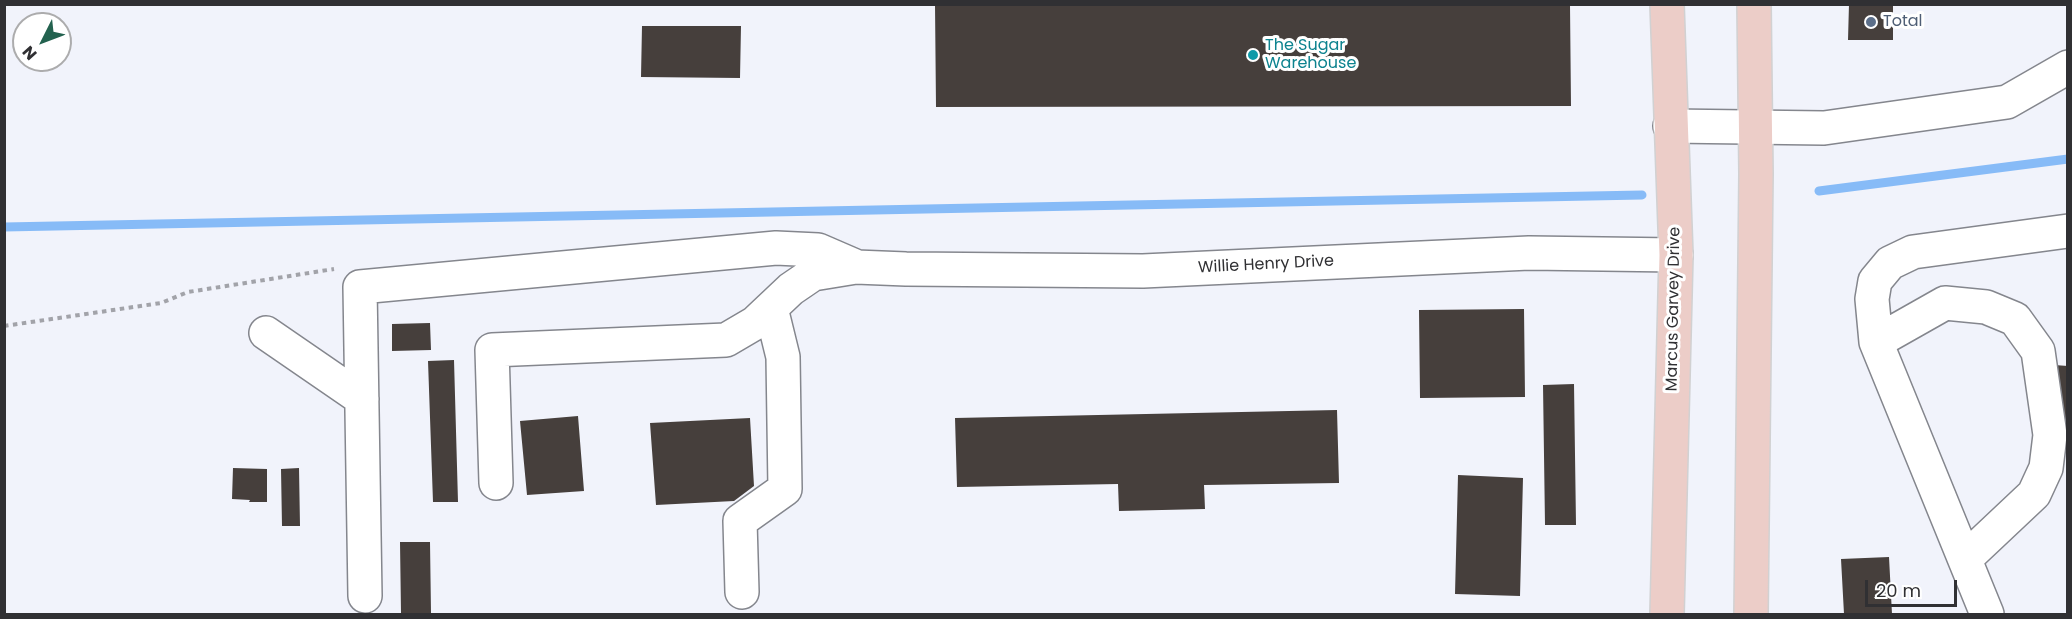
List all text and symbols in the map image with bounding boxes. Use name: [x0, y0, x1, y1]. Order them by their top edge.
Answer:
north arrow: [12, 12, 72, 72]
place label: Total: [1883, 12, 1922, 32]
marker: Total: [1864, 15, 1878, 29]
place label: The Sugar Warehouse: [1265, 36, 1356, 74]
text: N: [17, 41, 42, 65]
marker: The Sugar Warehouse: [1246, 48, 1260, 62]
street label: Marcus Garvey Drive: [1663, 227, 1685, 391]
street label: Willie Henry Drive: [1198, 252, 1334, 278]
scale bar: [1868, 568, 1960, 606]
text: 20 m: [1876, 578, 1921, 603]

